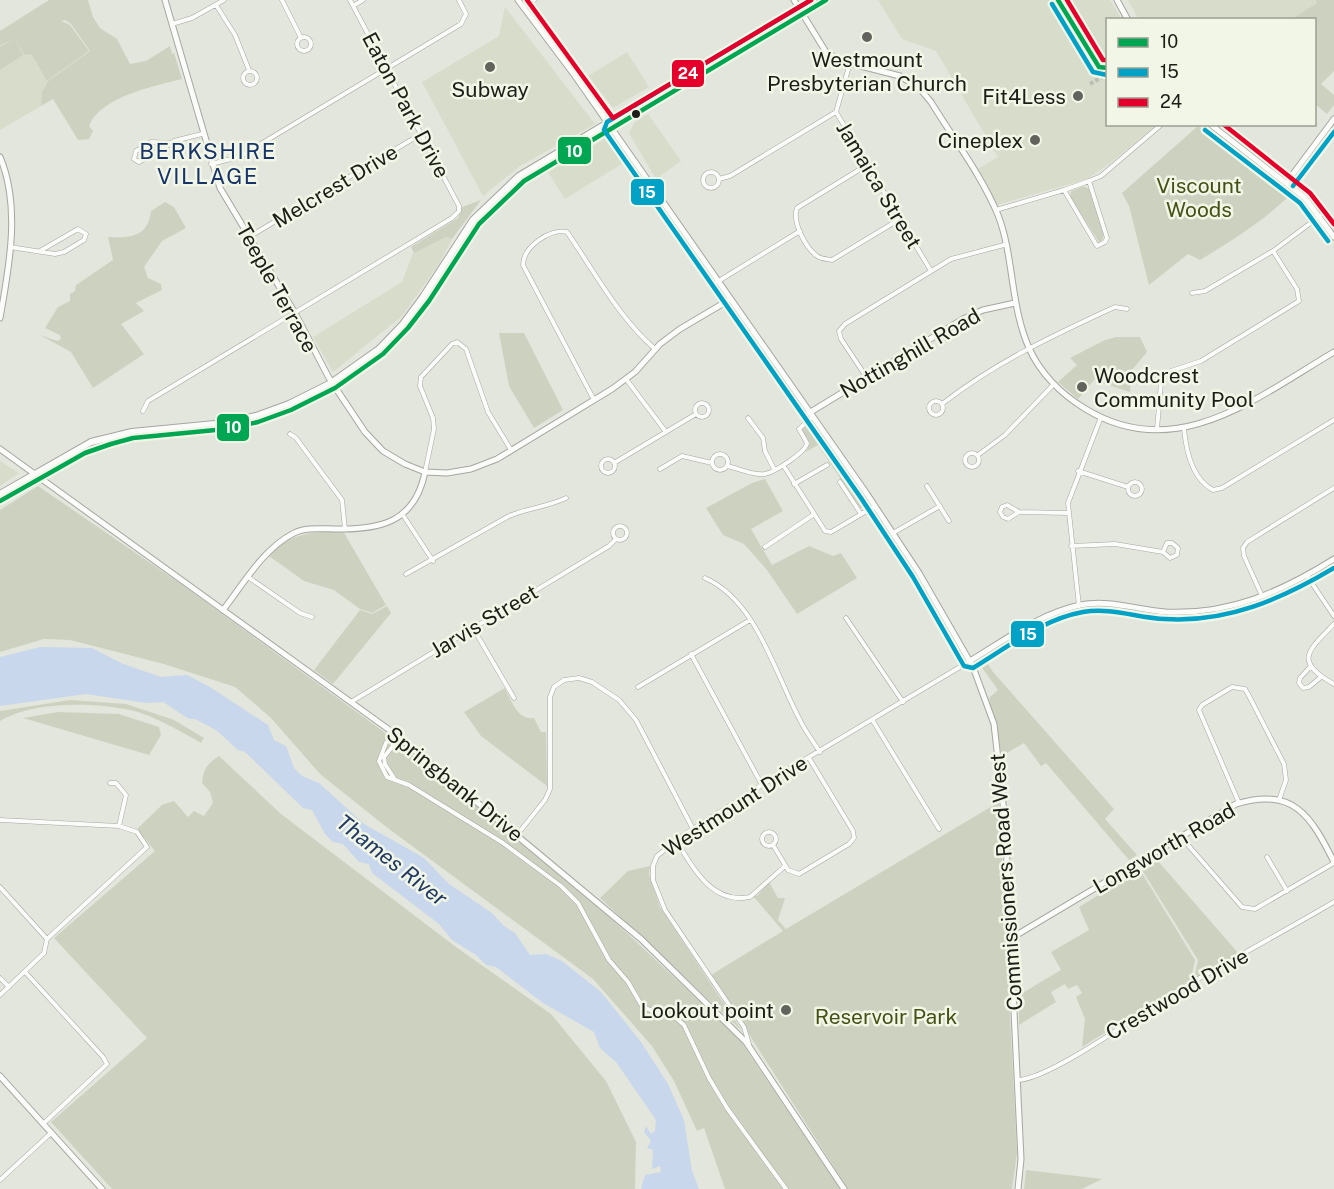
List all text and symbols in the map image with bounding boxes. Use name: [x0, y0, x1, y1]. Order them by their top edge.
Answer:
legend: [1106, 18, 1316, 126]
street label: Eaton Park Drive: [357, 28, 455, 182]
marker: Westmount Presbyterian Church: [860, 30, 874, 44]
text: 10: [1160, 31, 1178, 52]
place label: Westmount Presbyterian Church: [767, 47, 967, 96]
line badge: 24: [671, 59, 705, 88]
marker: Subway: [483, 60, 497, 74]
text: 15: [1160, 61, 1179, 82]
text: 24: [678, 64, 699, 83]
place label: Subway: [451, 77, 529, 102]
place label: Fit4Less: [982, 84, 1066, 109]
marker: Fit4Less: [1071, 89, 1085, 103]
text: 24: [1160, 91, 1182, 112]
unlabelled marker: [630, 108, 642, 120]
street label: Jamaica Street: [831, 117, 927, 253]
place label: Cineplex: [938, 128, 1023, 153]
marker: Cineplex: [1028, 133, 1042, 147]
line badge: 10: [557, 136, 592, 165]
district label: BERKSHIRE VILLAGE: [139, 138, 277, 189]
street label: Melcrest Drive: [268, 139, 402, 233]
text: 10: [565, 142, 583, 161]
park label: Viscount Woods: [1156, 173, 1242, 222]
line badge: 15: [630, 178, 665, 206]
text: 15: [638, 183, 656, 202]
street label: Teeple Terrace: [231, 219, 323, 357]
street label: Nottinghill Road: [836, 303, 984, 403]
place label: Woodcrest Community Pool: [1094, 363, 1254, 412]
marker: Woodcrest Community Pool: [1075, 380, 1089, 394]
line badge: 10: [216, 413, 250, 442]
text: 10: [224, 418, 242, 437]
street label: Jarvis Street: [426, 579, 542, 663]
line badge: 15: [1010, 620, 1045, 648]
text: 15: [1019, 625, 1037, 644]
street label: Springbank Drive: [382, 721, 528, 847]
street label: Westmount Drive: [658, 750, 812, 862]
street label: Commissioners Road West: [985, 753, 1027, 1011]
street label: Longworth Road: [1089, 797, 1239, 899]
water label: Thames River: [332, 809, 453, 912]
street label: Crestwood Drive: [1101, 943, 1253, 1045]
place label: Lookout point: [640, 998, 774, 1023]
marker: Lookout point: [779, 1003, 793, 1017]
park label: Reservoir Park: [815, 1004, 957, 1029]

